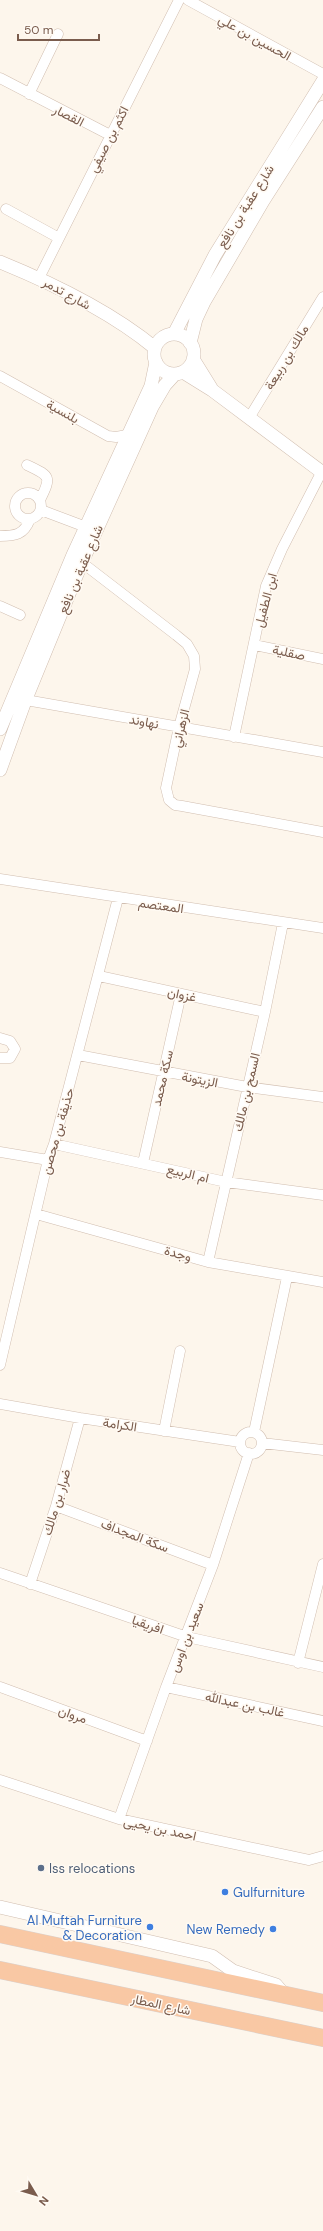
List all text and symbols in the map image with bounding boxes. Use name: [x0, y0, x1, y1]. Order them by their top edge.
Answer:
street label: الحسين بن علي: [214, 10, 294, 66]
scale bar: [18, 16, 99, 42]
text: 50 m: [24, 22, 53, 38]
street label: القصار: [50, 100, 87, 130]
street label: اكثم بن صيفي: [84, 103, 134, 176]
street label: شارع عقبة بن نافع: [213, 161, 279, 252]
street label: شارع تدمر: [38, 273, 94, 314]
street label: مالك بن ربيعة: [260, 322, 313, 393]
street label: بلنسية: [43, 396, 82, 427]
street label: شارع عقبة بن نافع: [54, 522, 108, 617]
street label: ابن الطفيل: [250, 571, 281, 629]
street label: صقلية: [271, 641, 307, 664]
street label: الزهراني: [168, 707, 195, 750]
street label: نهاوند: [128, 711, 160, 733]
street label: المعتصم: [137, 894, 185, 917]
street label: غزوان: [166, 983, 198, 1006]
street label: سكة محمد: [148, 1048, 177, 1108]
street label: السمح بن مالك: [229, 1051, 265, 1133]
street label: الزيتونة: [180, 1068, 220, 1091]
street label: حذيفة بن محصن: [37, 1086, 78, 1176]
street label: ام الربيع: [165, 1160, 211, 1188]
street label: وجدة: [162, 1242, 194, 1265]
street label: الكرامة: [102, 1414, 138, 1435]
street label: ضرار بن مالك: [38, 1467, 75, 1537]
street label: سكة المجداف: [98, 1515, 171, 1556]
street label: سعيد بن اوس: [165, 1600, 208, 1675]
street label: افريقيا: [130, 1611, 166, 1638]
street label: غالب بن عبدالله: [204, 1688, 286, 1721]
street label: مروان: [56, 1701, 90, 1727]
street label: احمد بن يحيى: [122, 1812, 198, 1845]
place label: Iss relocations: [49, 1860, 135, 1877]
marker: Iss relocations: [36, 1863, 46, 1873]
place label: Gulfurniture: [233, 1884, 305, 1901]
marker: Gulfurniture: [220, 1887, 230, 1897]
place label: Al Muftah Furniture & Decoration: [27, 1912, 142, 1944]
place label: New Remedy: [186, 1921, 265, 1938]
marker: Al Muftah Furniture & Decoration: [145, 1922, 155, 1932]
marker: New Remedy: [268, 1924, 278, 1934]
street label: شارع المطار: [128, 1990, 192, 2020]
north arrow: [16, 2175, 56, 2215]
text: N: [36, 2194, 52, 2209]

